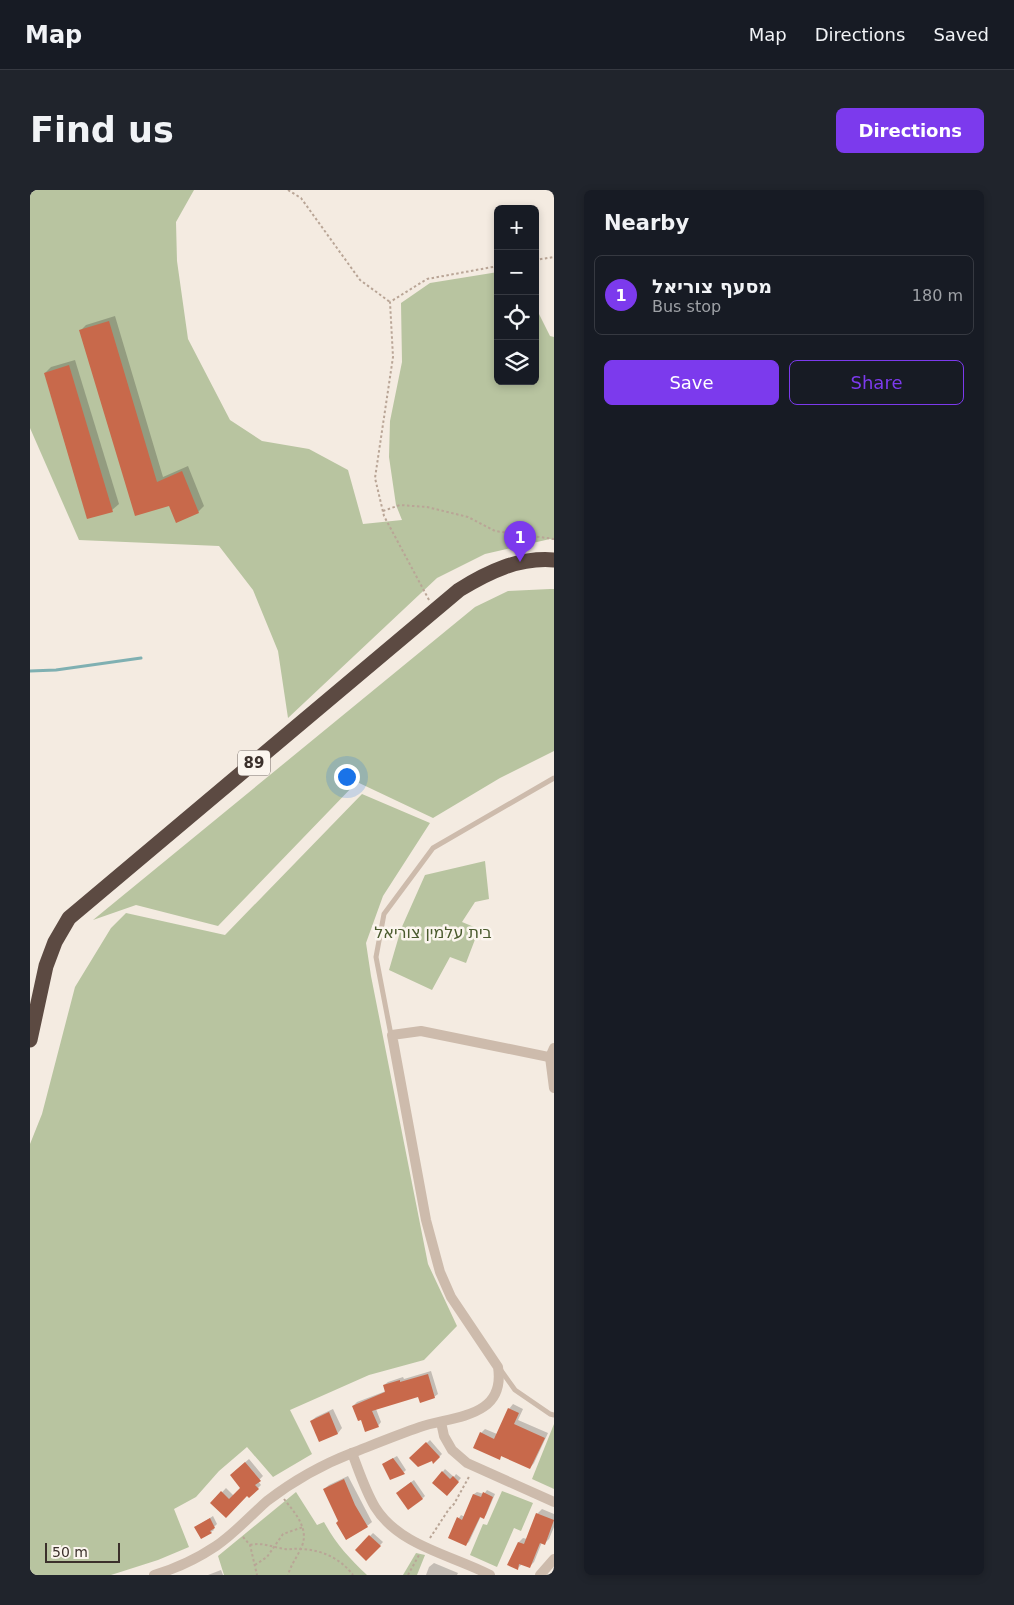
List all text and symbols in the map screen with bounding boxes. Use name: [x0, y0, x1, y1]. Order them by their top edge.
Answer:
text: Map: [25, 21, 82, 49]
text: Map: [749, 24, 787, 45]
text: Directions: [815, 24, 905, 45]
text: Saved: [933, 24, 989, 45]
button: Directions: [836, 108, 984, 153]
text: Find us: [30, 110, 174, 150]
map controls: [494, 205, 539, 385]
button: +: [494, 205, 539, 250]
text: Nearby: [604, 211, 689, 235]
button: −: [494, 250, 539, 295]
text: מסעף צוריאל: [652, 275, 772, 297]
text: 1: [615, 286, 627, 305]
text: 180 m: [912, 286, 963, 305]
button: locate: [494, 295, 539, 340]
text: Bus stop: [652, 297, 721, 316]
button: layers: [494, 340, 539, 385]
button: Save: [604, 360, 779, 405]
button: Share: [789, 360, 964, 405]
pin: 1: [504, 521, 536, 562]
road number: 89: [238, 750, 270, 776]
your location: [334, 764, 360, 790]
park label: בית עלמין צוריאל: [374, 923, 492, 942]
scale bar: [45, 1540, 120, 1563]
text: 50 m: [52, 1544, 88, 1560]

